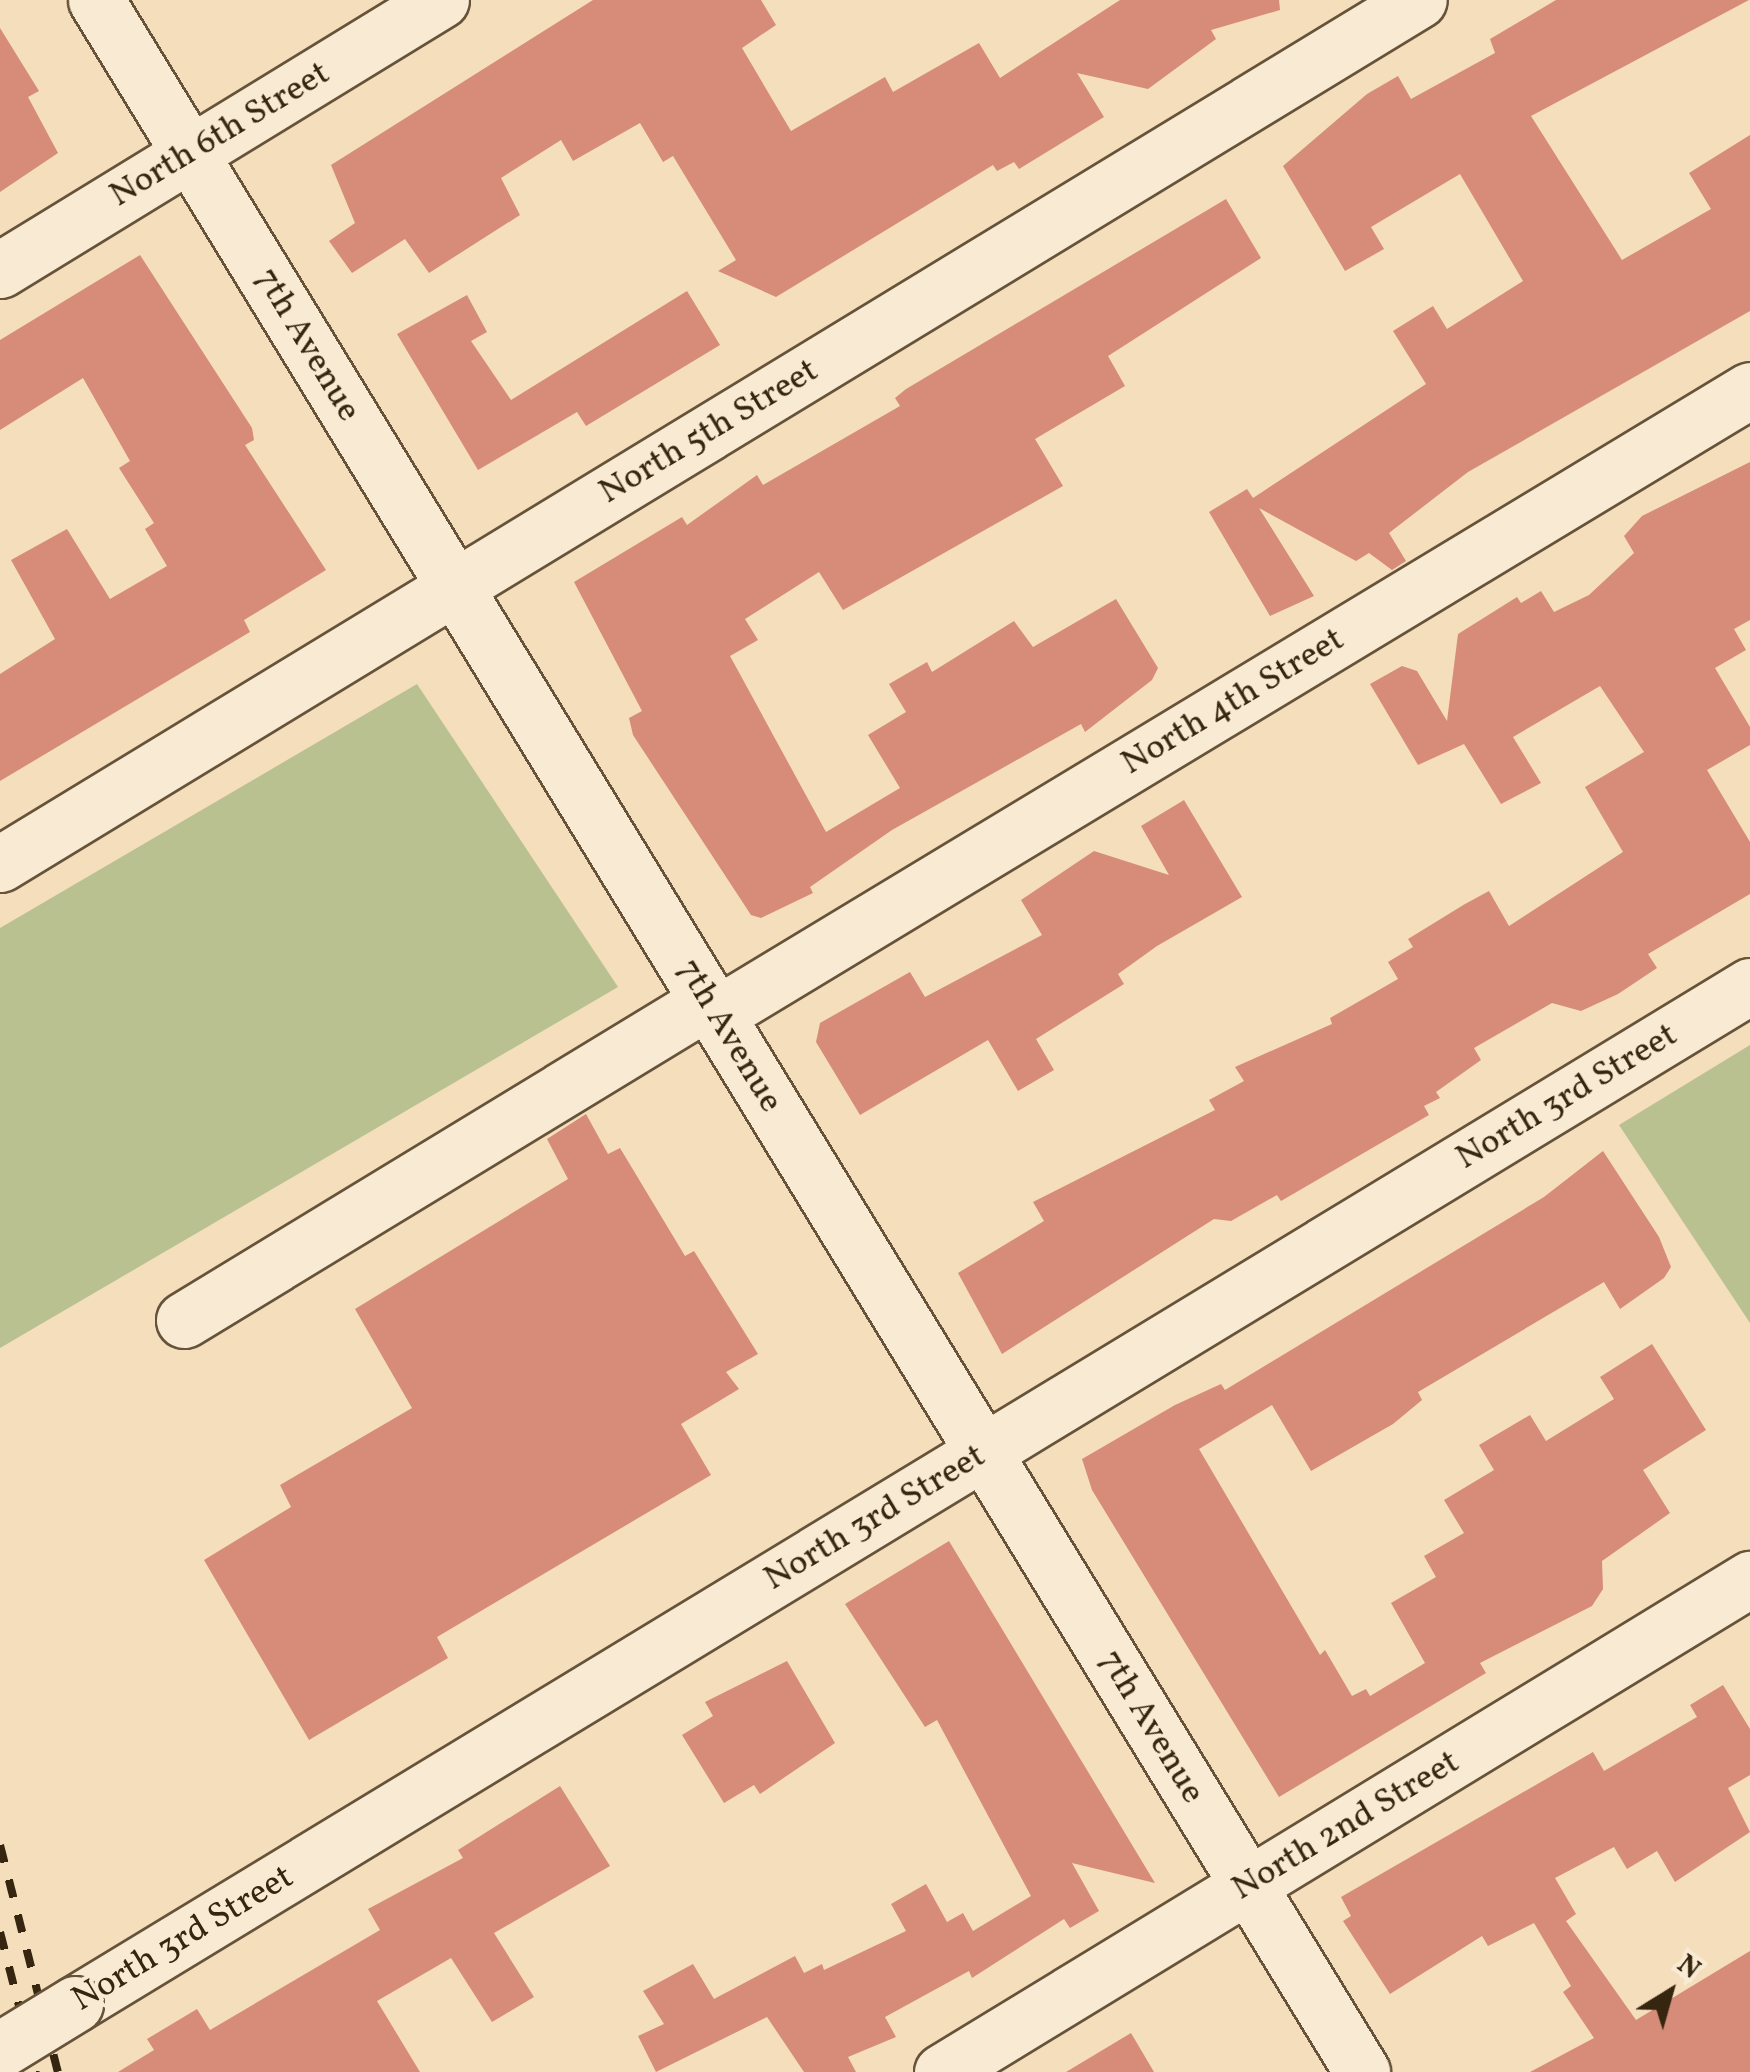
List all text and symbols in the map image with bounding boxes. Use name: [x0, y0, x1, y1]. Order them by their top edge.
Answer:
street label: North 6th Street: [102, 53, 338, 217]
street label: 7th Avenue: [245, 261, 369, 429]
street label: North 5th Street: [592, 350, 826, 514]
street label: North 4th Street: [1114, 619, 1352, 785]
street label: 7th Avenue: [667, 952, 791, 1120]
street label: North 3rd Street: [1449, 1014, 1685, 1180]
street label: North 3rd Street: [757, 1435, 993, 1601]
street label: 7th Avenue: [1089, 1643, 1213, 1811]
street label: North 2nd Street: [1225, 1742, 1467, 1910]
street label: North 3rd Street: [65, 1856, 301, 2022]
north arrow: [1620, 1942, 1720, 2042]
text: N: [1668, 1946, 1708, 1989]

